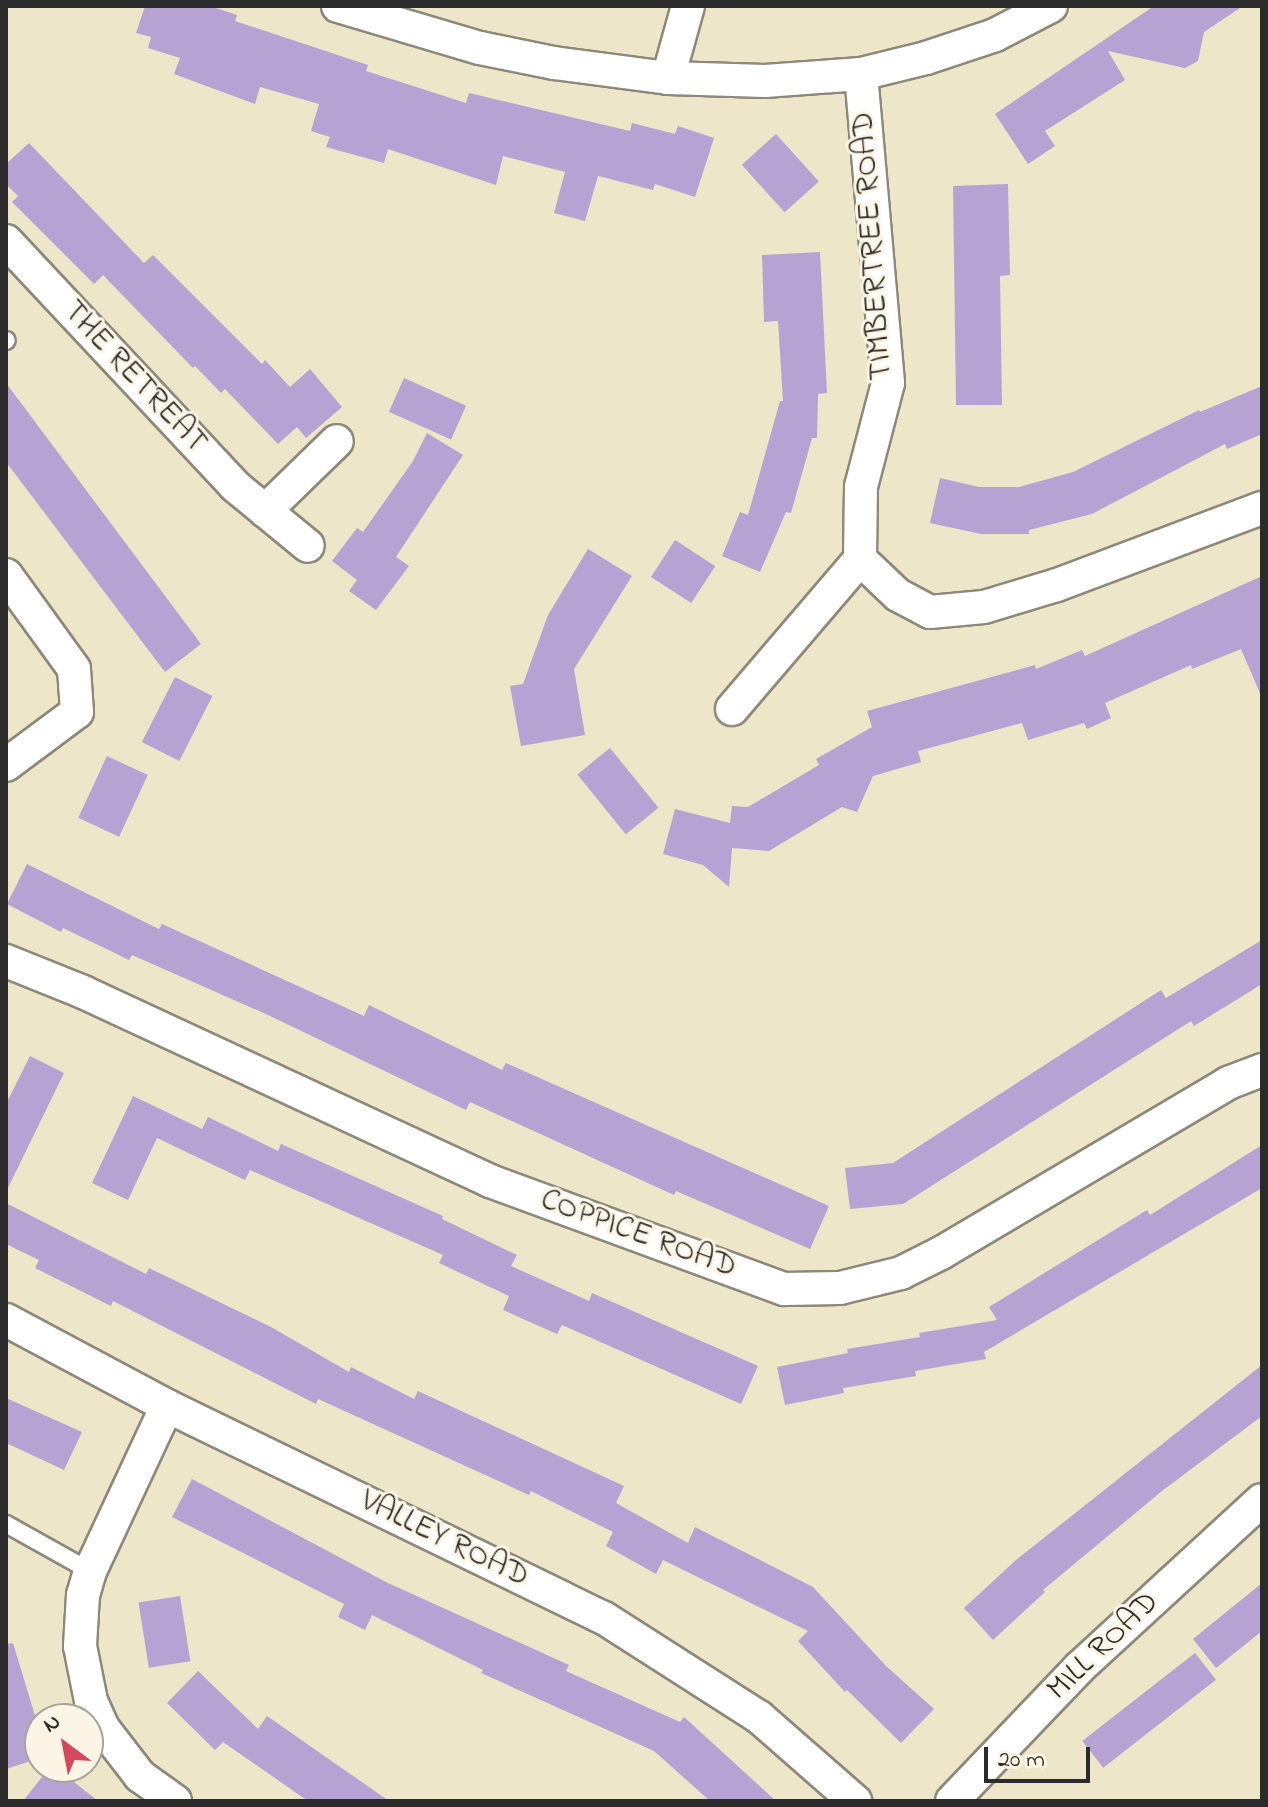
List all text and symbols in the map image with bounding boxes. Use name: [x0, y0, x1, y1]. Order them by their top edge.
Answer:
street label: TIMBERTREE ROAD: [845, 111, 903, 381]
street label: THE RETREAT: [54, 294, 214, 462]
street label: COPPICE ROAD: [535, 1182, 741, 1288]
street label: VALLEY ROAD: [353, 1483, 535, 1597]
street label: MILL ROAD: [1040, 1584, 1168, 1710]
north arrow: [24, 1703, 104, 1783]
text: N: [38, 1707, 67, 1742]
scale bar: [988, 1731, 1094, 1781]
text: 20 m: [998, 1743, 1045, 1778]

